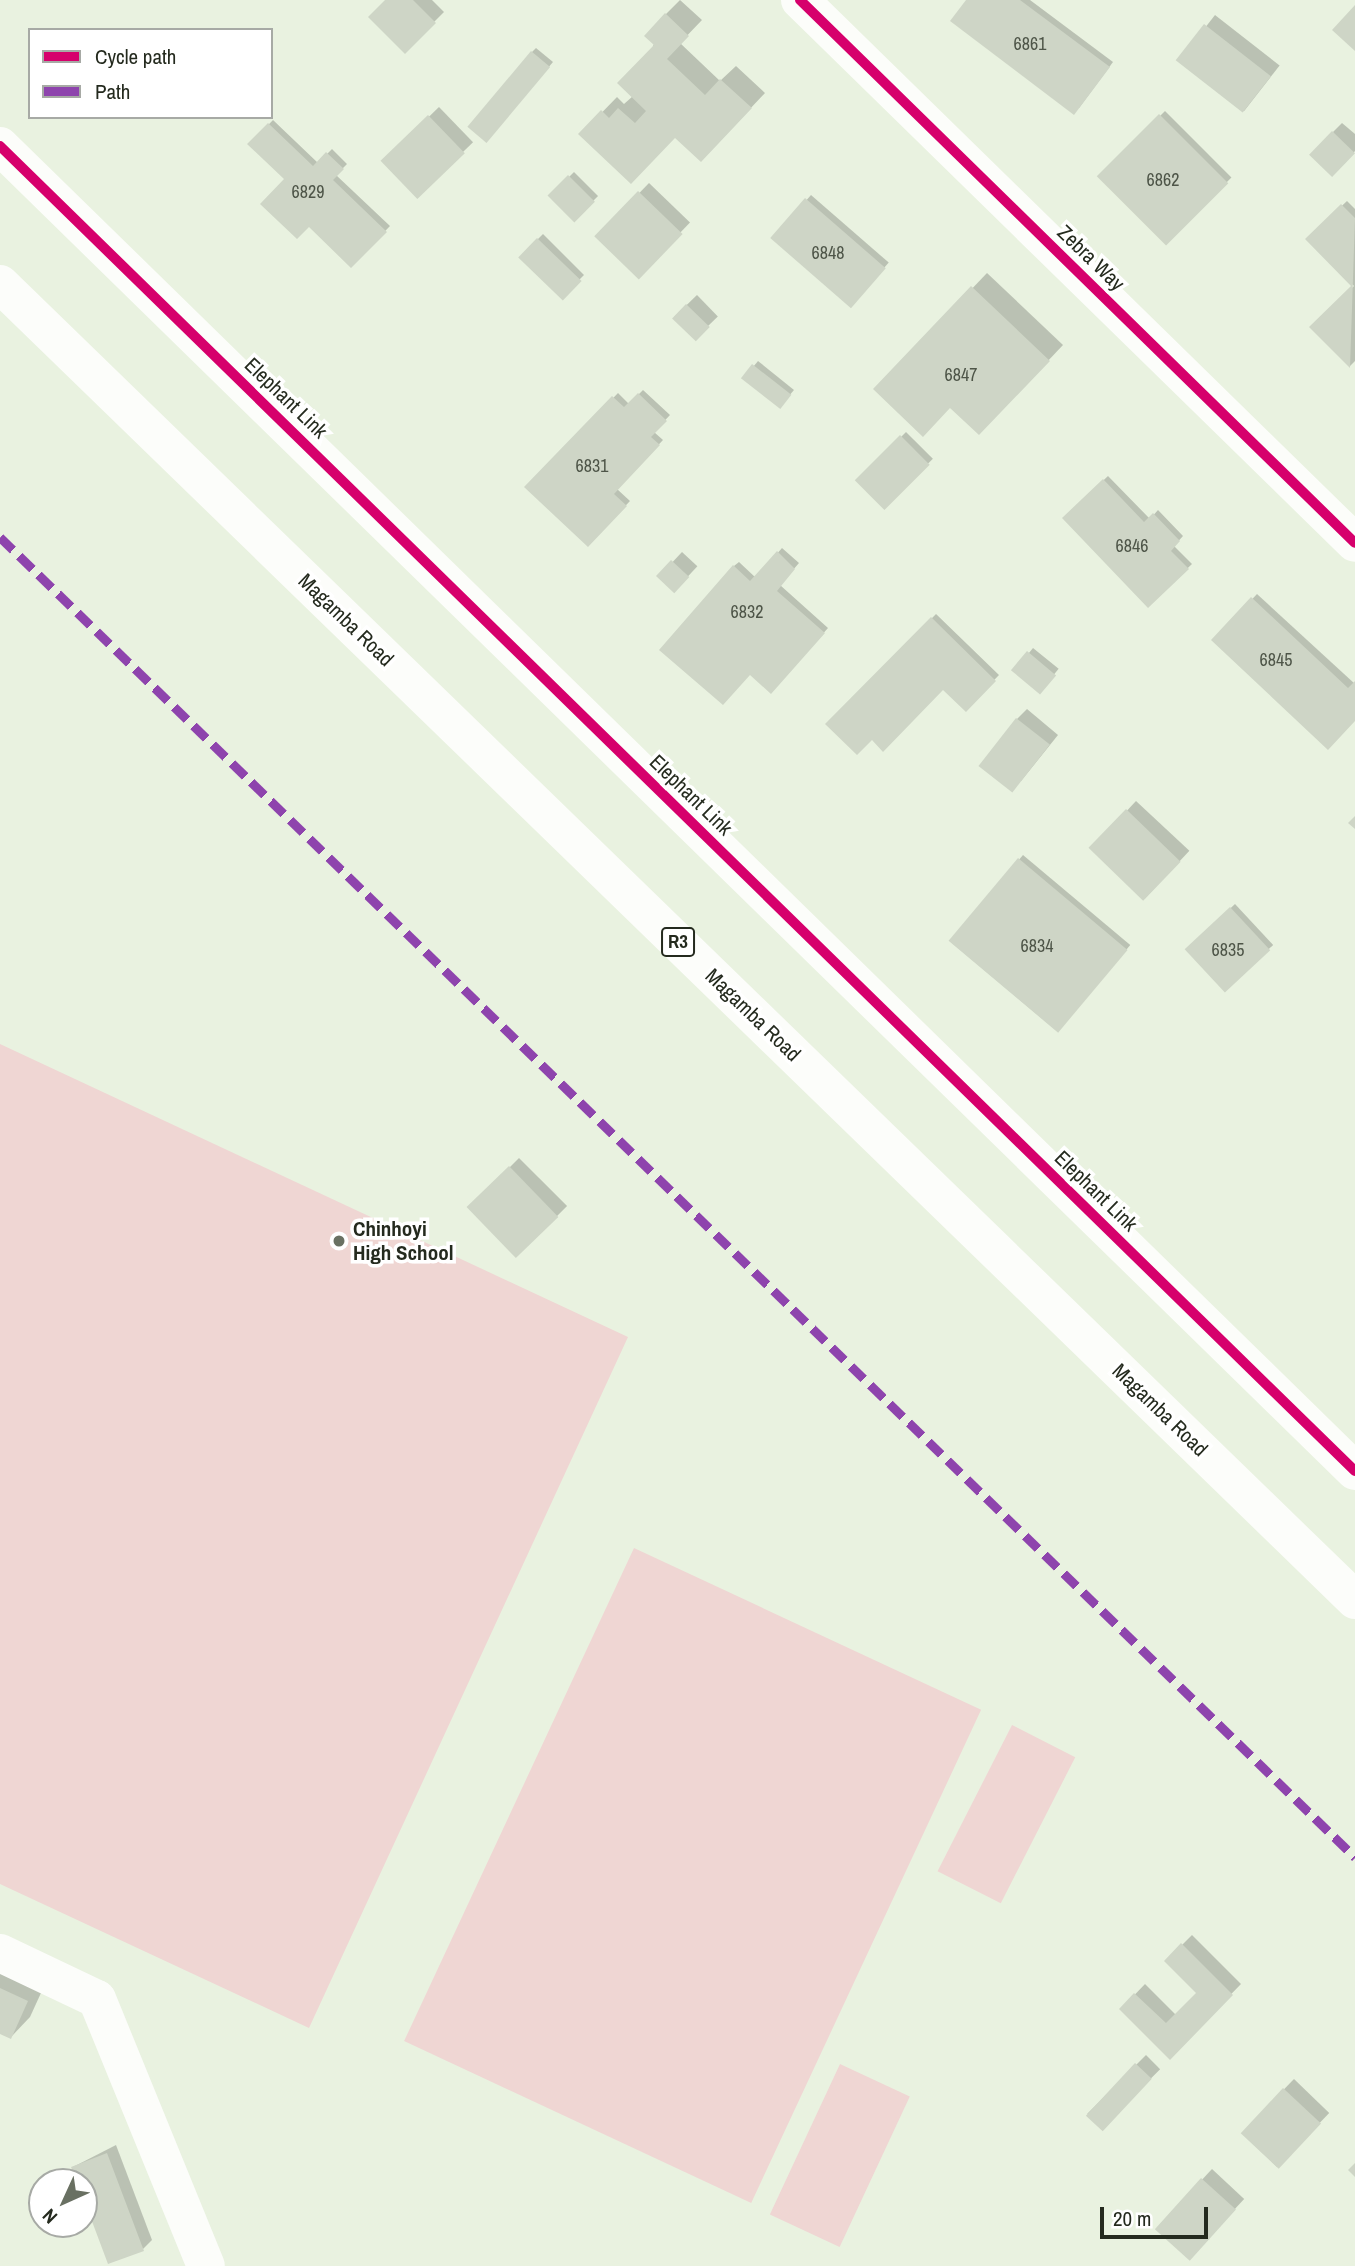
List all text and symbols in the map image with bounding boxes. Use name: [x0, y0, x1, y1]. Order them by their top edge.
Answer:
legend: [28, 28, 273, 119]
house number: 6861: [1014, 33, 1046, 55]
text: Cycle path: [95, 42, 176, 71]
text: Path: [95, 77, 130, 106]
house number: 6862: [1147, 169, 1179, 191]
house number: 6829: [292, 181, 324, 203]
street label: Zebra Way: [1052, 220, 1130, 296]
house number: 6848: [812, 242, 844, 264]
street label: Elephant Link: [239, 352, 333, 444]
house number: 6847: [945, 364, 977, 386]
house number: 6831: [576, 455, 608, 477]
house number: 6846: [1116, 535, 1148, 557]
street label: Magamba Road: [293, 568, 399, 672]
house number: 6832: [731, 601, 763, 623]
house number: 6845: [1260, 649, 1292, 671]
street label: Elephant Link: [644, 749, 738, 841]
road number: R3: [660, 926, 696, 958]
house number: 6834: [1021, 935, 1053, 957]
house number: 6835: [1212, 939, 1244, 961]
street label: Magamba Road: [700, 963, 806, 1067]
street label: Elephant Link: [1049, 1145, 1143, 1237]
place label: Chinhoyi High School: [353, 1216, 453, 1266]
marker: Chinhoyi High School: [331, 1233, 347, 1249]
street label: Magamba Road: [1107, 1358, 1213, 1462]
north arrow: [28, 2168, 98, 2238]
scale bar: [1103, 2192, 1212, 2236]
text: N: [36, 2203, 63, 2230]
text: 20 m: [1113, 2204, 1151, 2233]

